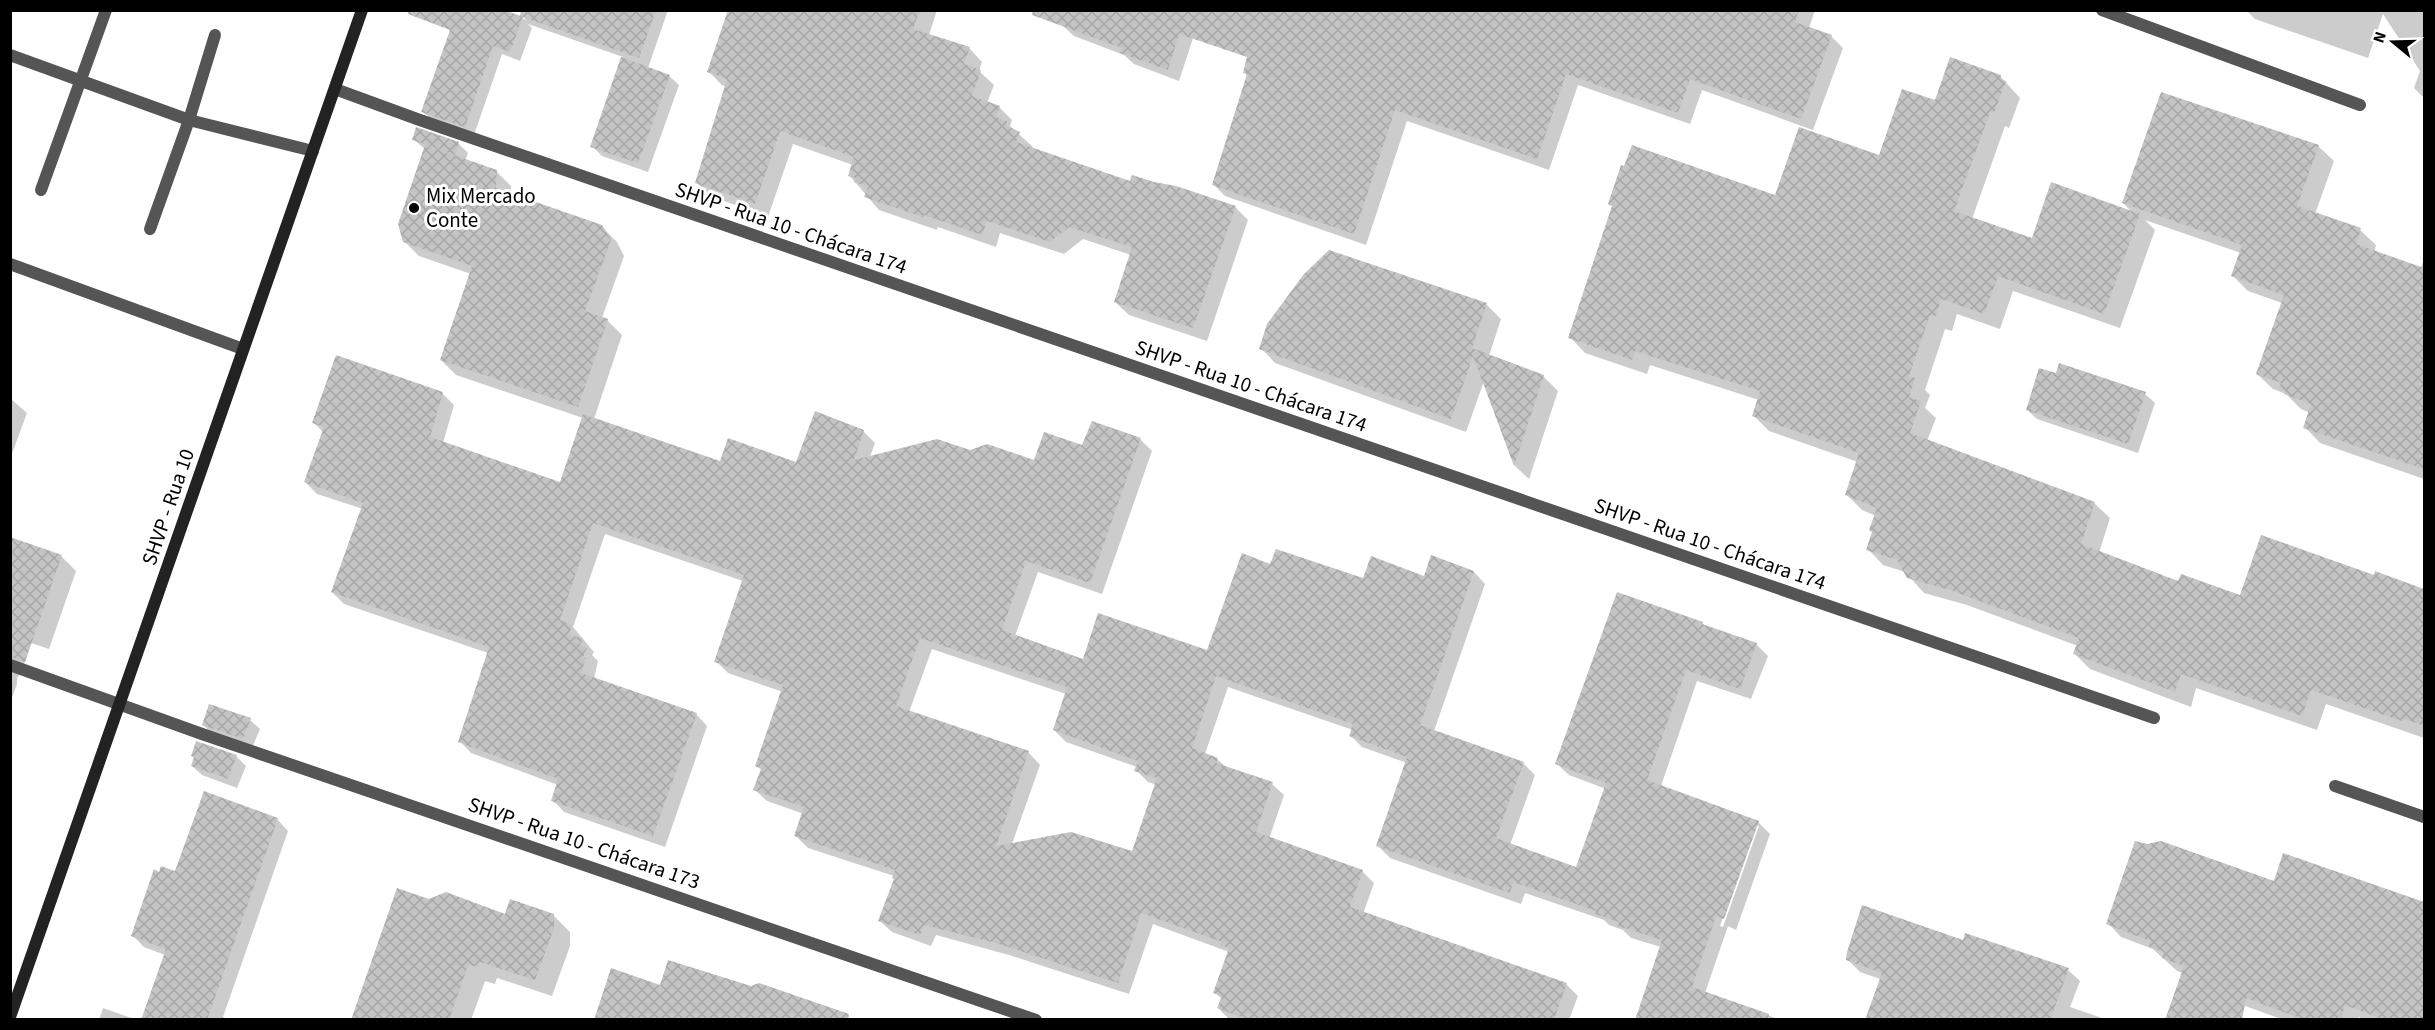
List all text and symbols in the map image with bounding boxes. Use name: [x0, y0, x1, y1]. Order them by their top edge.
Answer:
north arrow: [2363, 12, 2423, 72]
text: N: [2368, 29, 2392, 46]
street label: SHVP - Rua 10 - Chácara 174: [671, 174, 911, 282]
place label: Mix Mercado Conte: [426, 181, 536, 235]
marker: Mix Mercado Conte: [407, 201, 421, 215]
street label: SHVP - Rua 10 - Chácara 174: [1131, 332, 1371, 440]
street label: SHVP - Rua 10: [134, 445, 202, 569]
street label: SHVP - Rua 10 - Chácara 174: [1590, 490, 1830, 598]
street label: SHVP - Rua 10 - Chácara 173: [464, 789, 704, 897]

